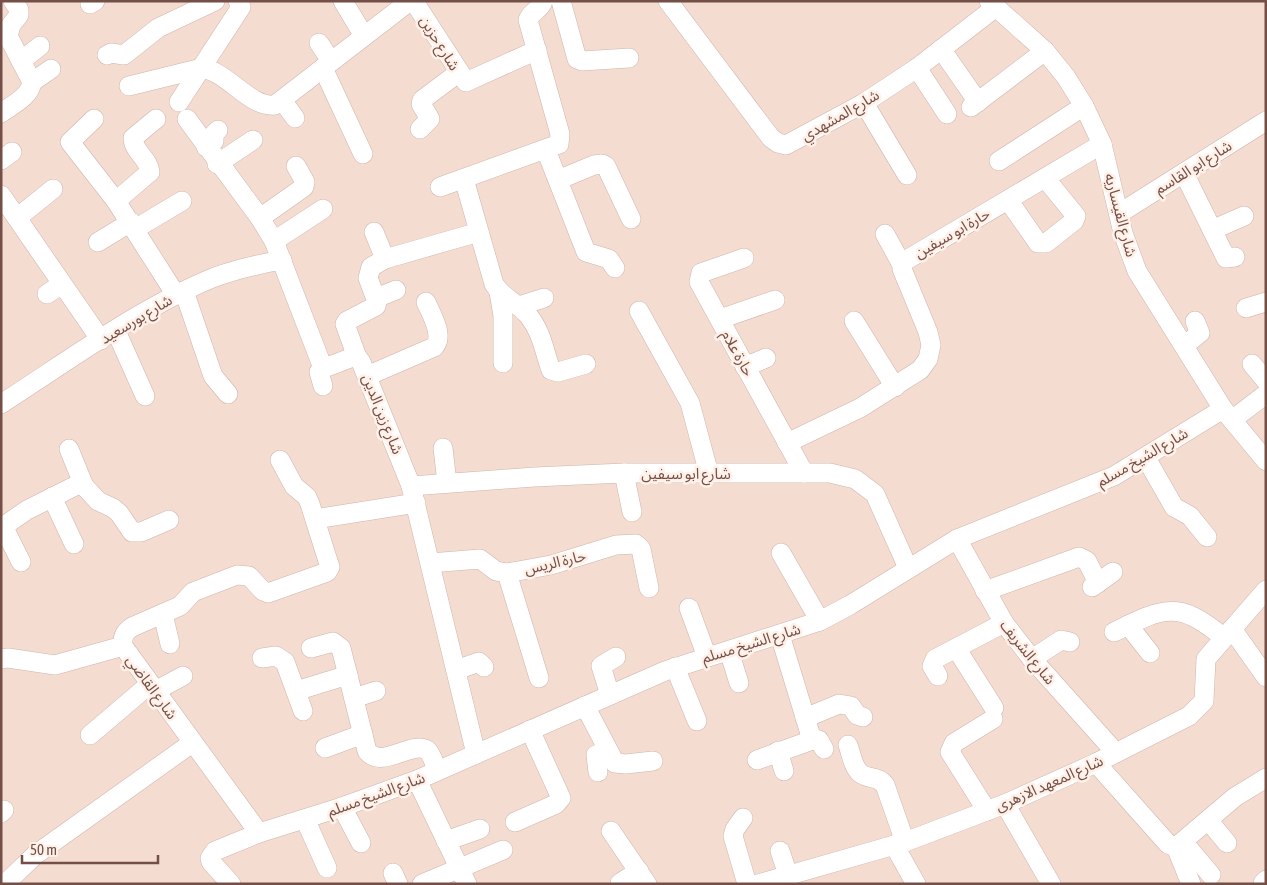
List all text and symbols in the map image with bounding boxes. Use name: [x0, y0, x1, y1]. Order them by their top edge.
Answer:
street label: شارع حزين: [413, 13, 464, 76]
street label: شارع المشهدي: [798, 86, 884, 148]
street label: شارع ابو القاسم: [1151, 136, 1237, 201]
street label: شارع القيساريه: [1098, 171, 1140, 260]
street label: حارة ابو سيفين: [911, 204, 993, 262]
street label: شارع بورسعيد: [97, 291, 177, 350]
street label: حارة علام: [716, 327, 758, 381]
street label: شارع زين الدين: [356, 372, 407, 458]
street label: شارع الشيخ مسلم: [1093, 424, 1193, 493]
street label: شارع ابو سيفين: [641, 465, 731, 486]
street label: حارة الريس: [523, 547, 588, 578]
street label: شارع الشريف: [994, 616, 1059, 690]
street label: شارع الشيخ مسلم: [700, 620, 804, 670]
street label: شارع القاضي: [120, 652, 181, 725]
street label: شارع المعهد الازهرى: [993, 752, 1107, 818]
street label: شارع الشيخ مسلم: [325, 768, 429, 823]
scale bar: [22, 832, 159, 864]
text: 50 m: [30, 841, 57, 858]

